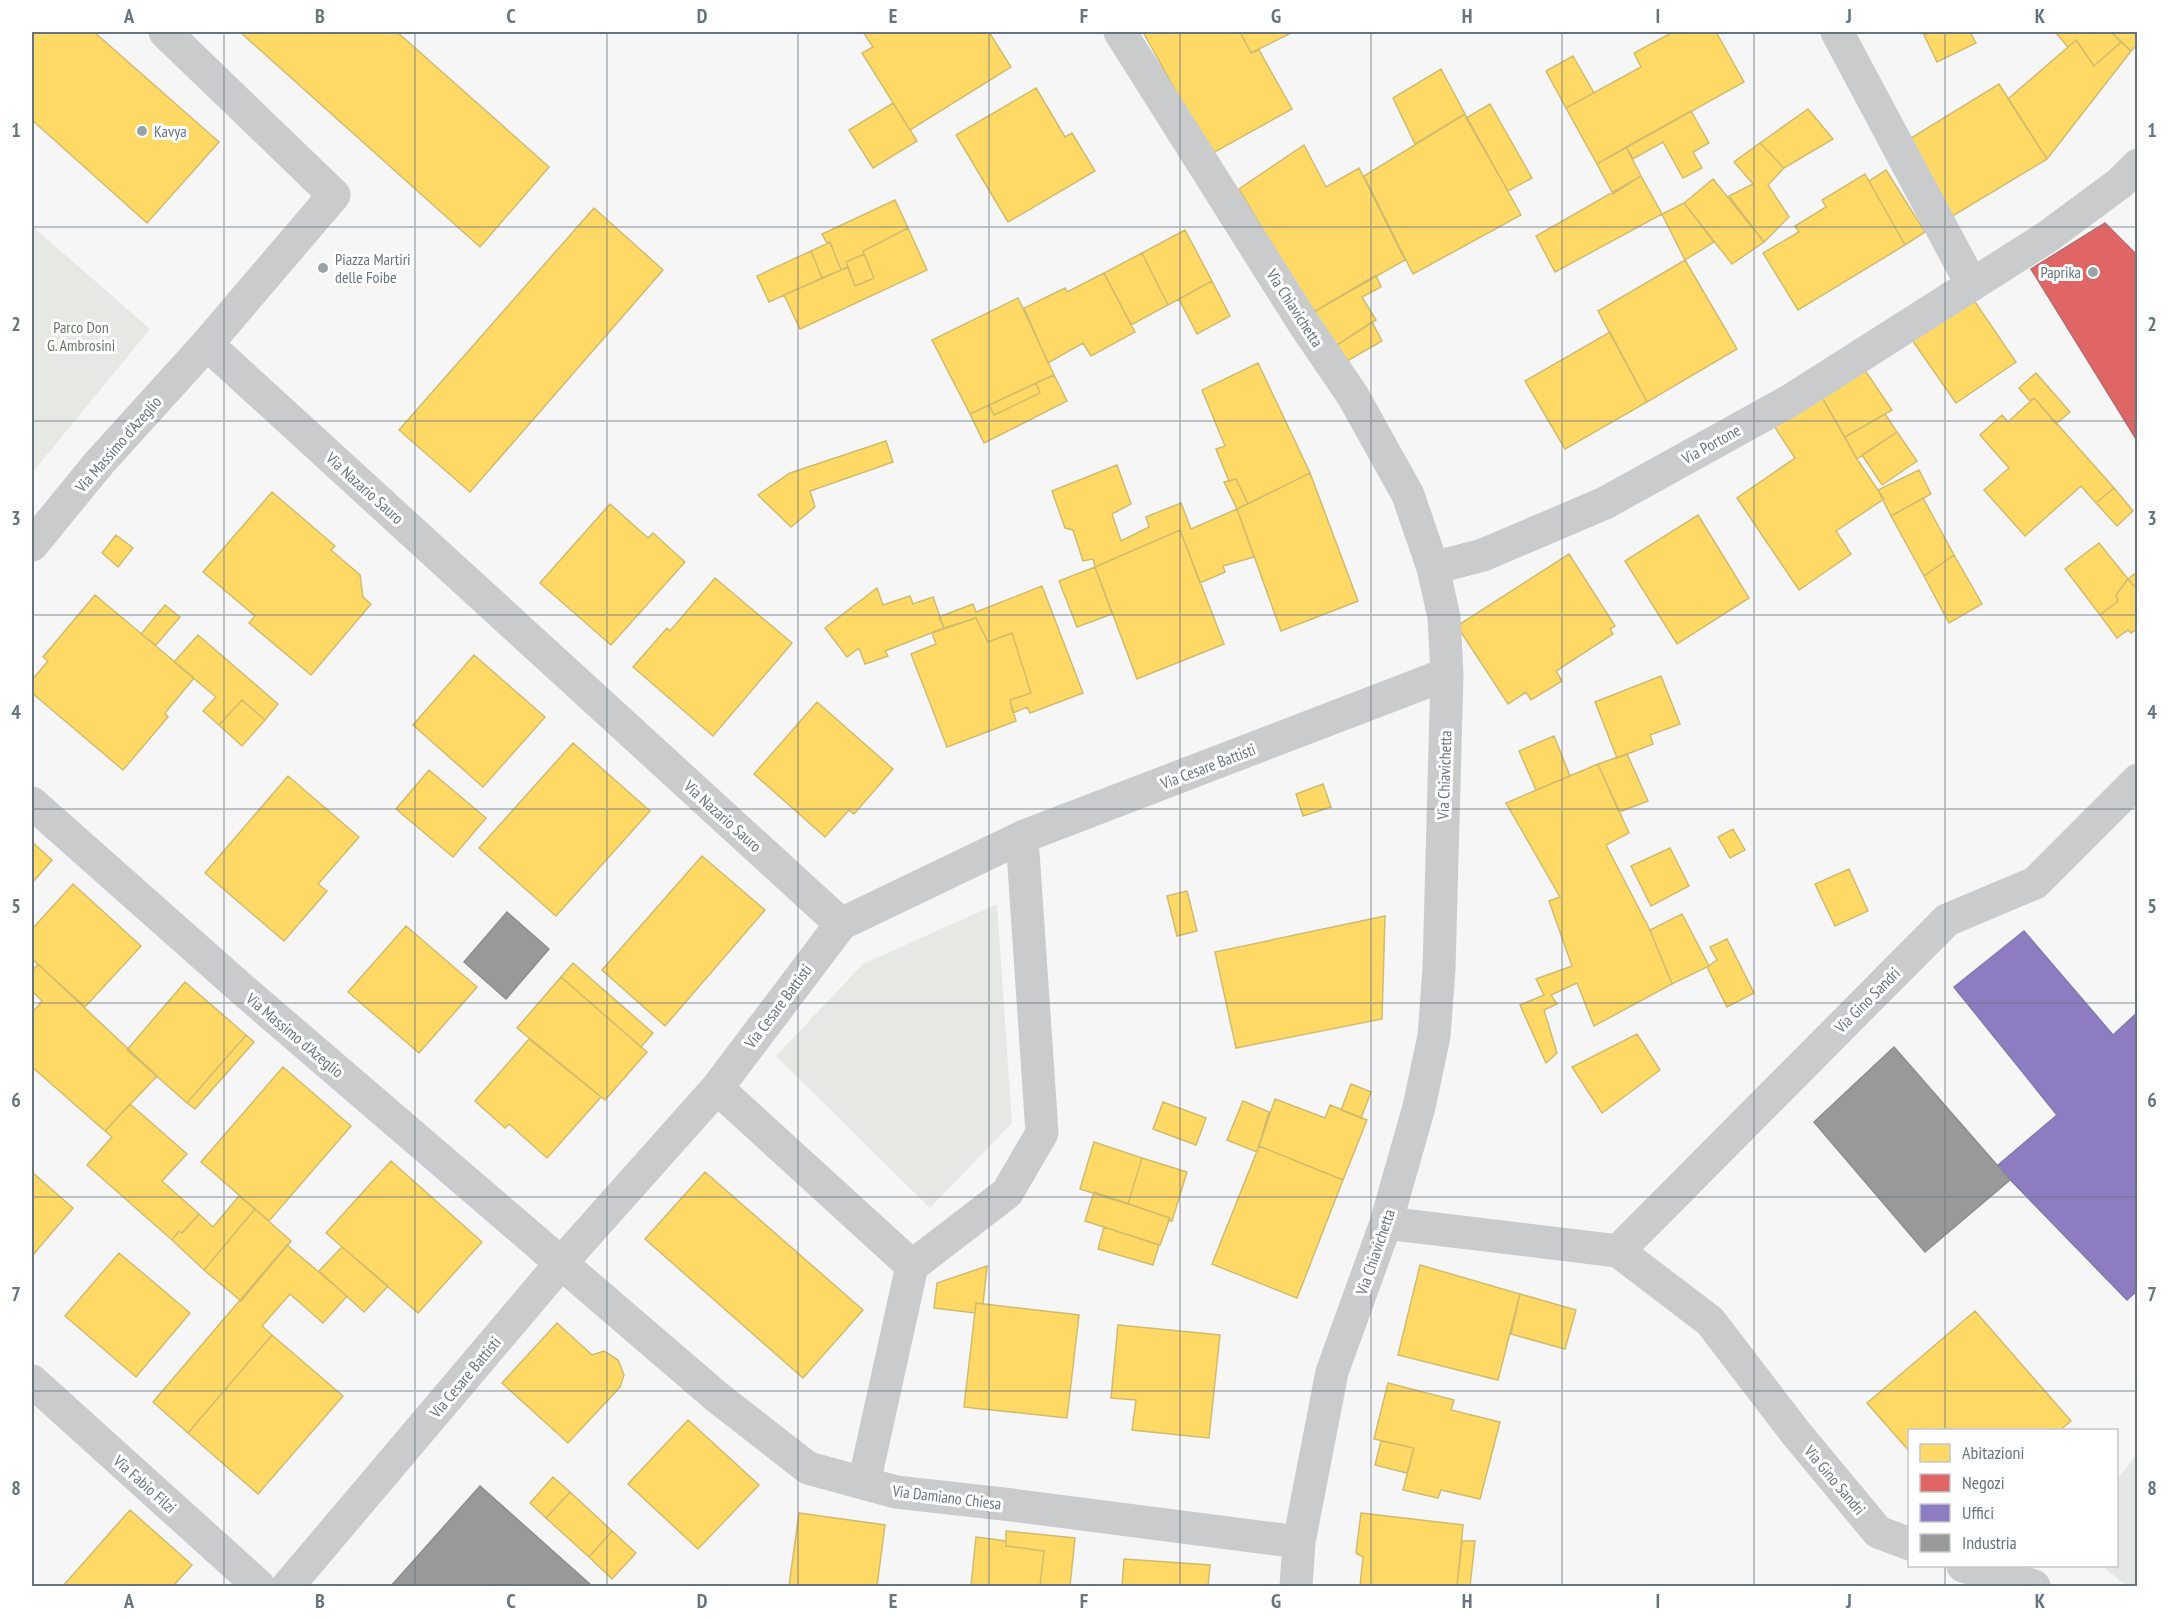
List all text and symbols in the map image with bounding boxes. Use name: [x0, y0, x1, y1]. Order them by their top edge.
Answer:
text: A: [123, 3, 135, 29]
text: B: [315, 3, 325, 29]
text: C: [506, 3, 516, 29]
text: D: [697, 3, 708, 29]
text: E: [889, 3, 897, 29]
text: F: [1080, 3, 1088, 29]
text: G: [1271, 3, 1281, 29]
text: H: [1462, 3, 1472, 29]
text: I: [1656, 3, 1660, 29]
text: J: [1845, 3, 1852, 29]
text: K: [2035, 3, 2046, 29]
text: 1: [11, 117, 21, 143]
text: 1: [2147, 117, 2157, 143]
place label: Kavya: [154, 121, 187, 141]
marker: Kavya: [135, 124, 149, 138]
place label: Piazza Martiri delle Foibe: [335, 249, 411, 287]
marker: Piazza Martiri delle Foibe: [316, 261, 330, 275]
place label: Paprika: [2040, 262, 2081, 282]
street label: Via Chiavichetta: [1262, 264, 1328, 351]
marker: Paprika: [2086, 265, 2100, 279]
text: 2: [11, 311, 21, 337]
text: 2: [2147, 311, 2157, 337]
park label: Parco Don G. Ambrosini: [47, 317, 115, 355]
street label: Via Massimo d'Azeglio: [70, 392, 165, 497]
street label: Via Portone: [1677, 420, 1744, 469]
street label: Via Nazario Sauro: [321, 447, 408, 528]
text: 3: [11, 505, 21, 531]
text: 3: [2147, 505, 2157, 531]
text: 4: [11, 699, 21, 725]
text: 4: [2147, 699, 2157, 725]
street label: Via Chiavichetta: [1432, 730, 1456, 821]
street label: Via Cesare Battisti: [1157, 739, 1258, 794]
street label: Via Nazario Sauro: [679, 775, 766, 856]
text: 5: [11, 893, 21, 919]
text: 5: [2147, 893, 2157, 919]
street label: Via Cesare Battisti: [739, 960, 816, 1053]
street label: Via Gino Sandri: [1829, 963, 1904, 1038]
street label: Via Massimo d'Azeglio: [241, 988, 348, 1082]
text: 6: [11, 1087, 21, 1113]
text: 6: [2147, 1087, 2157, 1113]
street label: Via Chiavichetta: [1351, 1207, 1399, 1298]
text: 7: [11, 1281, 21, 1307]
text: 7: [2147, 1281, 2157, 1307]
street label: Via Cesare Battisti: [425, 1332, 505, 1422]
legend: [1908, 1429, 2118, 1567]
street label: Via Gino Sandri: [1800, 1440, 1870, 1519]
text: Abitazioni: [1962, 1441, 2024, 1464]
street label: Via Fabio Filzi: [109, 1450, 180, 1517]
text: Negozi: [1962, 1471, 2005, 1494]
text: 8: [11, 1475, 21, 1501]
text: 8: [2147, 1475, 2157, 1501]
street label: Via Damiano Chiesa: [891, 1480, 1002, 1514]
text: Uffici: [1962, 1501, 1994, 1524]
text: Industria: [1962, 1531, 2017, 1554]
text: A: [123, 1588, 135, 1614]
text: B: [315, 1588, 325, 1614]
text: C: [506, 1588, 516, 1614]
text: D: [697, 1588, 708, 1614]
text: E: [889, 1588, 897, 1614]
text: F: [1080, 1588, 1088, 1614]
text: G: [1271, 1588, 1281, 1614]
text: H: [1462, 1588, 1472, 1614]
text: I: [1656, 1588, 1660, 1614]
text: J: [1845, 1588, 1852, 1614]
text: K: [2035, 1588, 2046, 1614]

